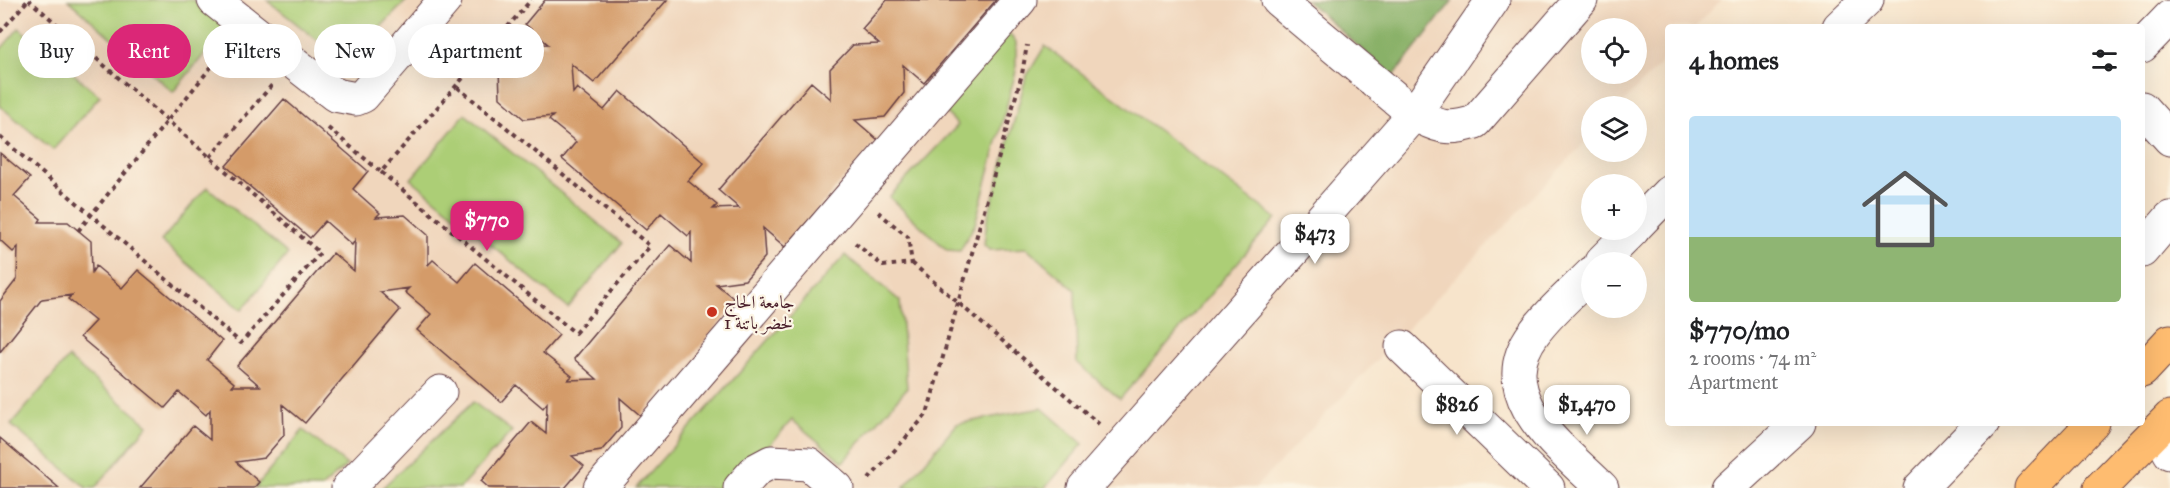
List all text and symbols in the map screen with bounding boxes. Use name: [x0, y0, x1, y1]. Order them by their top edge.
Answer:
map controls: [1581, 18, 1647, 318]
button: locate: [1581, 18, 1647, 84]
chip: Buy: [18, 24, 95, 78]
chip: Rent: [107, 24, 191, 78]
chip: Filters: [203, 24, 302, 78]
chip: New: [314, 24, 396, 78]
chip: Apartment: [408, 24, 544, 78]
text: 4 homes: [1689, 44, 1779, 76]
icon: filters: [2088, 44, 2121, 77]
button: layers: [1581, 96, 1647, 162]
icon: home: [1851, 155, 1959, 263]
button: +: [1581, 174, 1647, 240]
pin: $770: [451, 201, 523, 252]
text: $770: [465, 208, 510, 232]
pin: $473: [1279, 214, 1351, 265]
text: $473: [1295, 221, 1335, 245]
button: −: [1581, 252, 1647, 318]
place label: جامعة الحاج لخضر باتنة 1: [724, 291, 795, 335]
marker: جامعة الحاج لخضر باتنة 1: [705, 305, 719, 319]
text: $770/mo: [1689, 314, 1790, 346]
text: 2 rooms · 74 m²: [1689, 346, 1816, 370]
text: Apartment: [1689, 370, 1778, 394]
pin: $826: [1421, 385, 1493, 436]
pin: $1,470: [1538, 385, 1636, 436]
text: $826: [1436, 392, 1478, 416]
text: $1,470: [1558, 392, 1616, 416]

